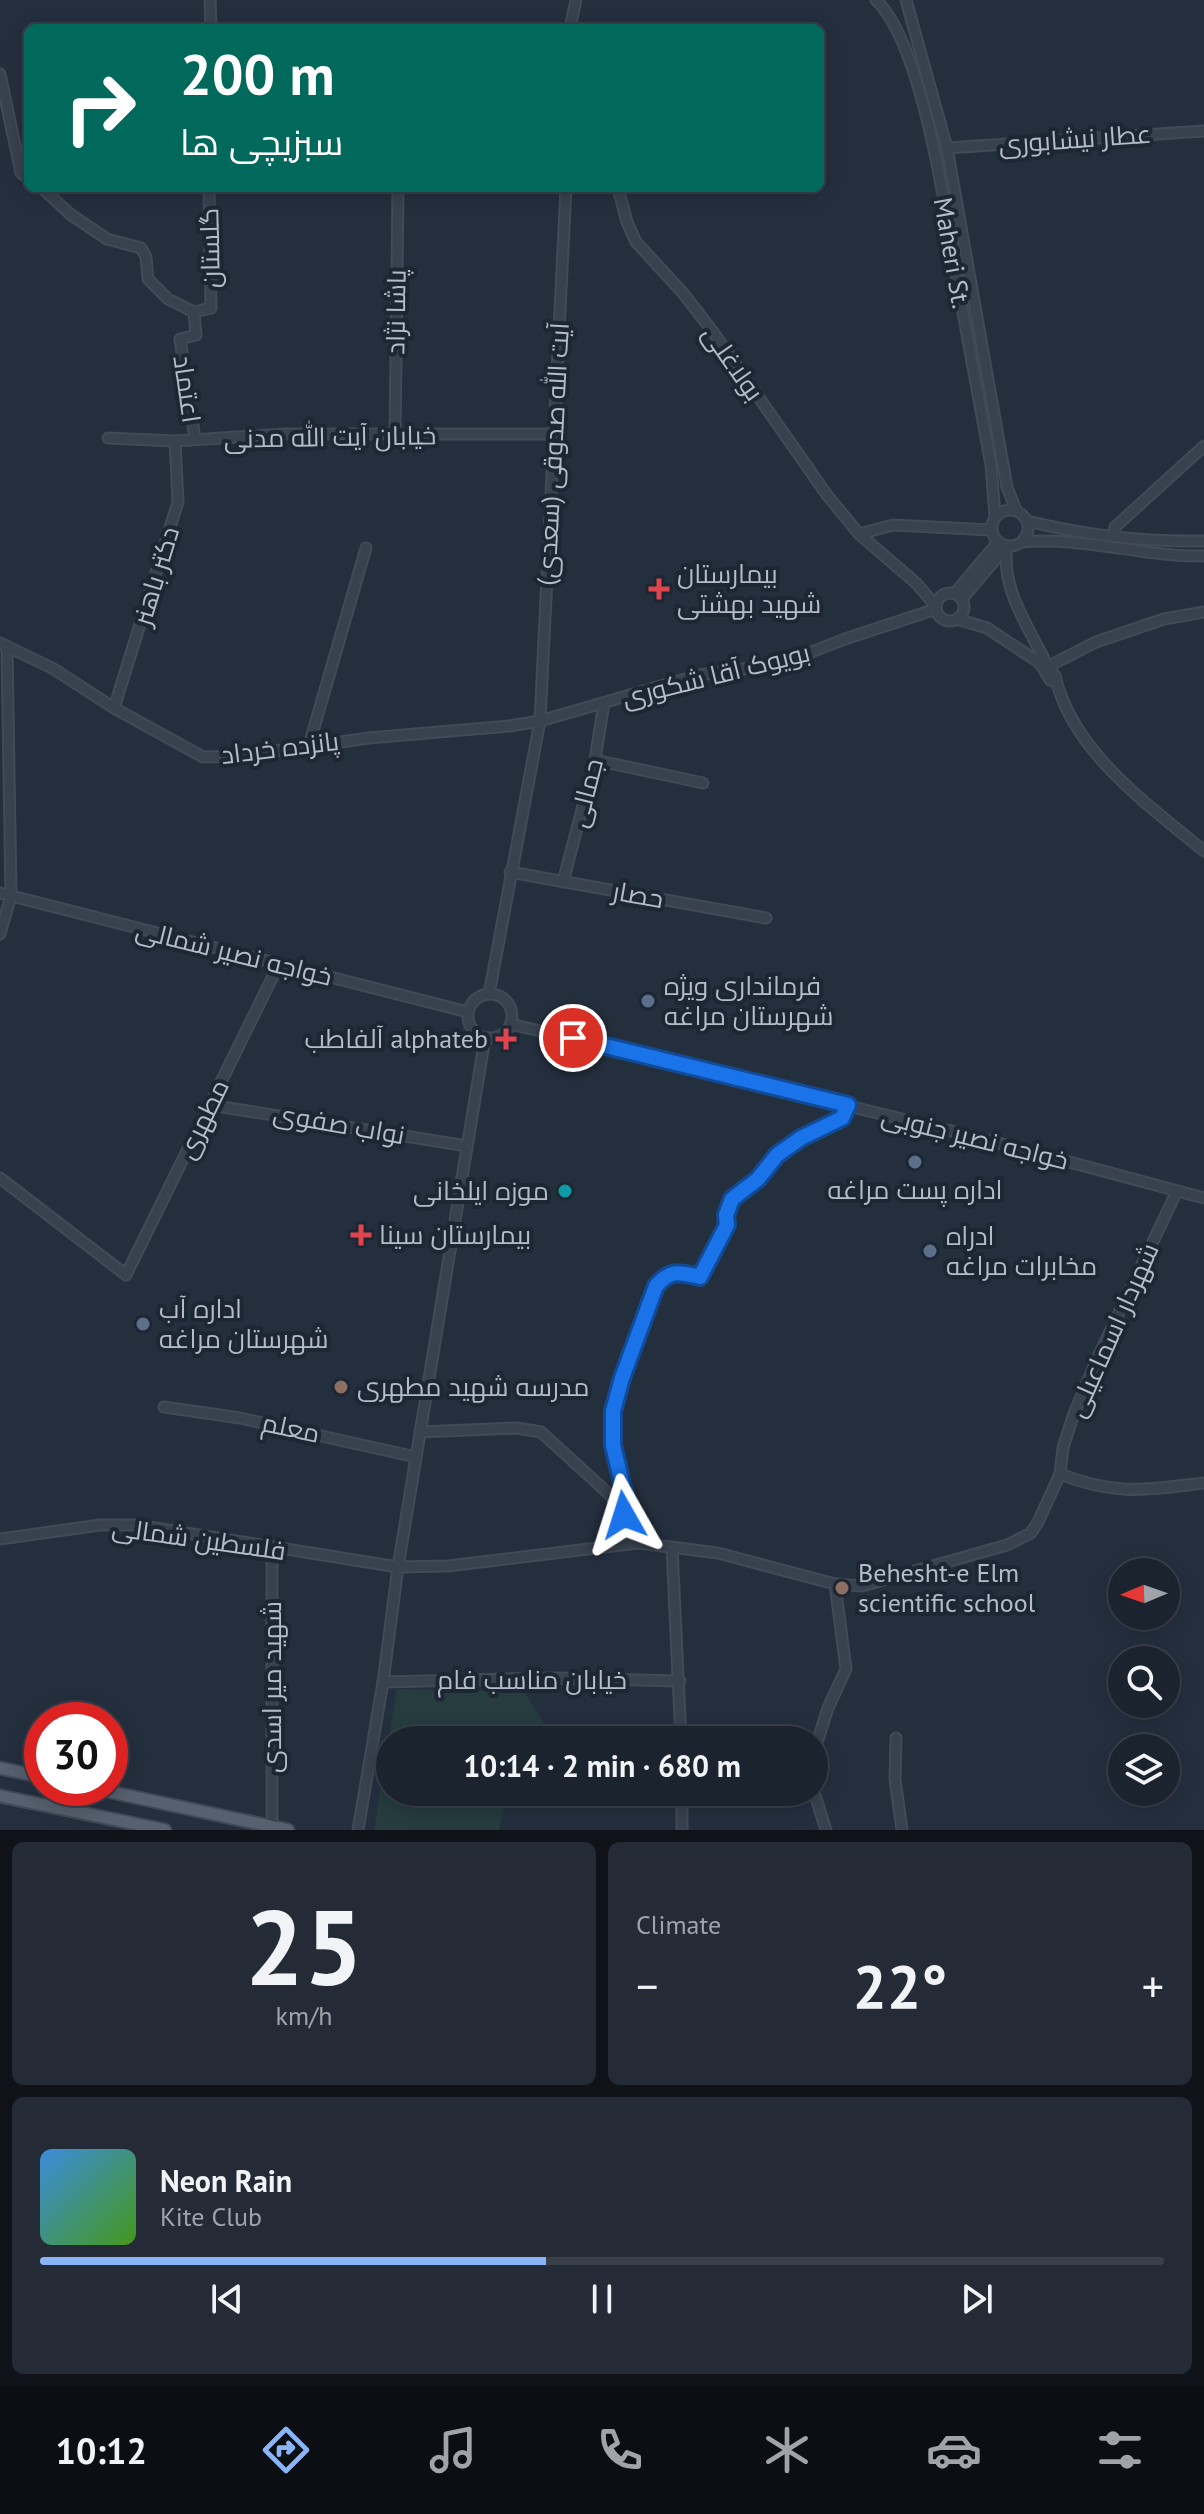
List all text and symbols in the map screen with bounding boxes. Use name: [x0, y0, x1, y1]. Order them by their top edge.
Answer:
text: 200 m: [180, 38, 335, 110]
icon: right: [48, 56, 152, 160]
street label: عطار نیشابوری: [997, 117, 1152, 160]
text: سبزیچی ها: [180, 118, 343, 165]
street label: Maheri St.: [926, 195, 978, 311]
street label: گلستان: [192, 207, 227, 289]
street label: پاشا نژاد: [378, 269, 414, 355]
street label: بولاغلی: [695, 318, 771, 407]
street label: آیت الله صدوقی (سعدی): [529, 322, 576, 586]
street label: اعتماد: [166, 353, 209, 425]
street label: خیابان آیت الله مدنی: [223, 418, 437, 455]
street label: دکتر باهنر: [124, 522, 186, 631]
place label: بیمارستان شهید بهشتی: [677, 557, 821, 620]
marker: بیمارستان شهید بهشتی: [648, 578, 670, 600]
street label: بویوک آقا شکوری: [619, 635, 813, 714]
street label: پانزده خرداد: [219, 724, 341, 772]
street label: جمالی: [561, 755, 610, 831]
street label: حصار: [608, 873, 666, 915]
street label: خواجه نصیر شمالی: [133, 912, 336, 993]
place label: فرمانداری ویژه شهرستان مراغه: [664, 969, 833, 1032]
marker: فرمانداری ویژه شهرستان مراغه: [639, 992, 657, 1010]
pin: [539, 1004, 607, 1072]
icon: arrive: [551, 1016, 595, 1060]
place label: آلفاطب alphateb: [305, 1022, 488, 1055]
marker: آلفاطب alphateb: [495, 1028, 517, 1050]
street label: مطهری: [169, 1074, 236, 1164]
street label: نواب صفوی: [271, 1096, 407, 1151]
street label: خواجه نصیر جنوبی: [878, 1098, 1072, 1177]
marker: اداره پست مراغه: [906, 1153, 924, 1171]
place label: اداره پست مراغه: [828, 1173, 1002, 1207]
place label: موزه ایلخانی: [413, 1174, 549, 1207]
marker: موزه ایلخانی: [556, 1182, 574, 1200]
place label: بیمارستان سینا: [379, 1218, 531, 1251]
place label: ادراه مخابرات مراغه: [946, 1219, 1097, 1282]
marker: بیمارستان سینا: [350, 1224, 372, 1246]
street label: شهردار اسماعیلی: [1059, 1237, 1166, 1422]
marker: ادراه مخابرات مراغه: [921, 1242, 939, 1260]
place label: اداره آب شهرستان مراغه: [159, 1292, 328, 1355]
marker: اداره آب شهرستان مراغه: [134, 1315, 152, 1333]
place label: مدرسه شهید مطهری: [357, 1370, 590, 1403]
marker: مدرسه شهید مطهری: [332, 1378, 350, 1396]
street label: معلم: [259, 1405, 323, 1452]
position arrow: [582, 1473, 666, 1557]
street label: فلسطین شمالی: [110, 1510, 288, 1567]
place label: Behesht-e Elm scientific school: [858, 1556, 1036, 1619]
north arrow: [1108, 1558, 1180, 1630]
map controls: [1108, 1558, 1180, 1806]
marker: Behesht-e Elm scientific school: [833, 1579, 851, 1597]
street label: شهید میر اسدی: [255, 1601, 288, 1773]
button: search: [1108, 1646, 1180, 1718]
street label: خیابان مناسب فام: [437, 1663, 627, 1698]
speed limit sign: 30: [24, 1702, 128, 1806]
button: layers: [1108, 1734, 1180, 1806]
text: 10:14 · 2 min · 680 m: [463, 1746, 741, 1785]
text: 25: [245, 1879, 363, 2014]
text: Climate: [636, 1908, 721, 1941]
text: 22°: [853, 1947, 947, 2025]
text: −: [636, 1957, 658, 2014]
text: +: [1142, 1957, 1164, 2014]
text: km/h: [276, 1999, 333, 2032]
text: Neon Rain: [160, 2161, 292, 2200]
text: Kite Club: [160, 2200, 262, 2233]
icon: previous: [205, 2277, 249, 2321]
icon: pause: [580, 2277, 624, 2321]
icon: next: [955, 2277, 999, 2321]
icon: directions: [258, 2422, 314, 2478]
icon: music: [425, 2422, 481, 2478]
icon: phone: [592, 2422, 648, 2478]
icon: climate: [759, 2422, 815, 2478]
icon: car: [926, 2422, 982, 2478]
icon: filters: [1092, 2422, 1148, 2478]
text: 10:12: [55, 2427, 147, 2474]

